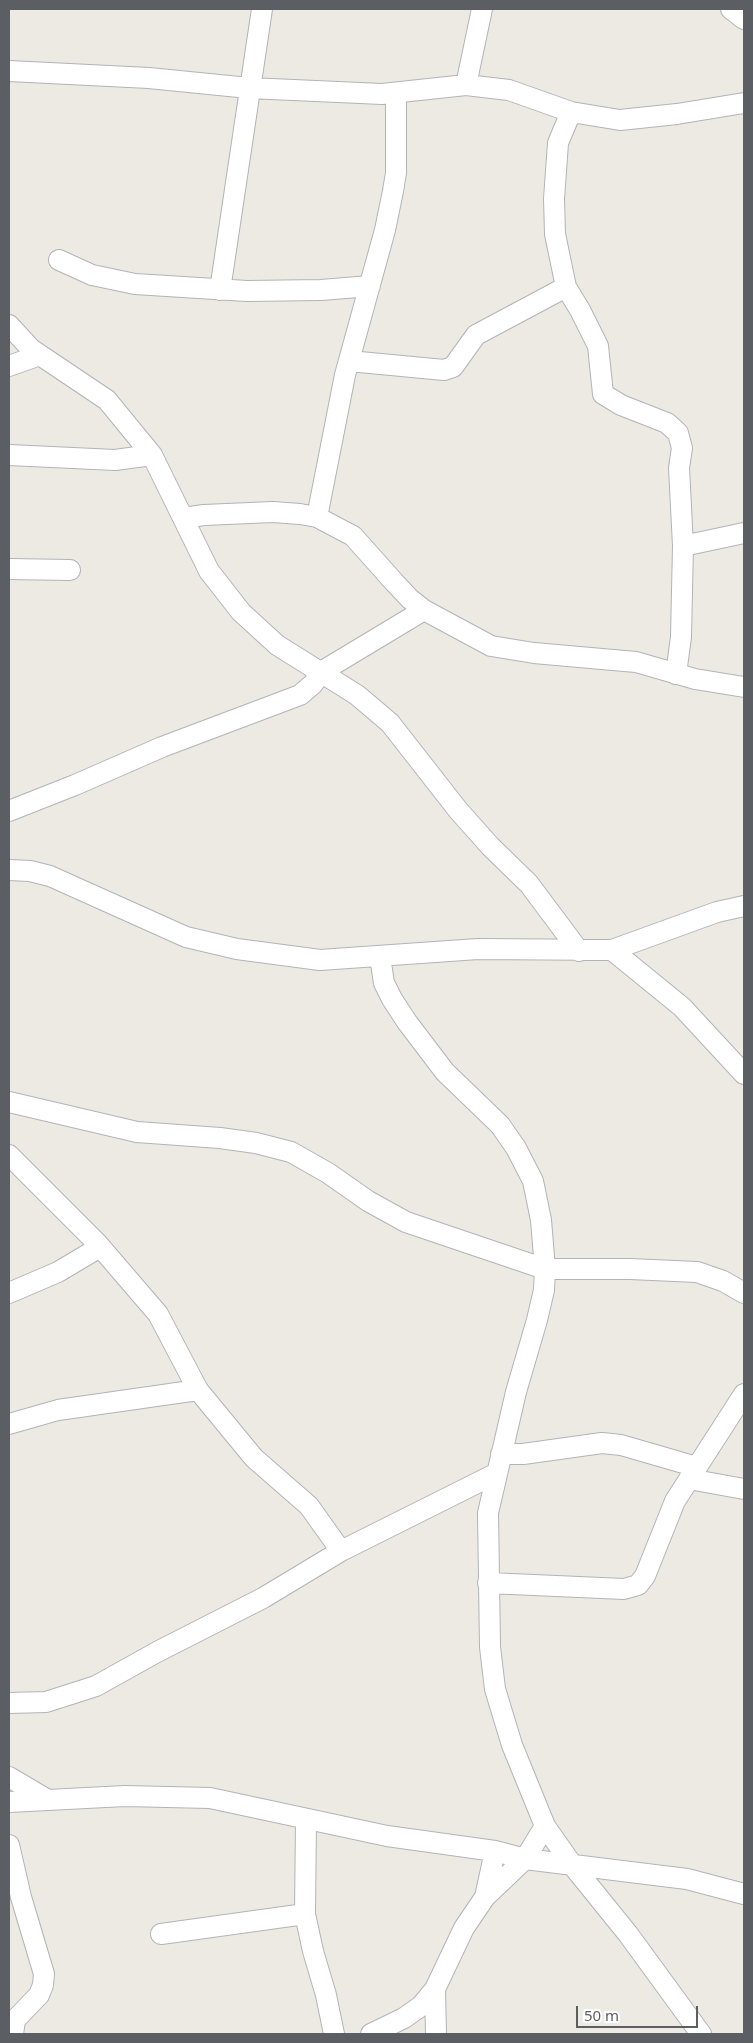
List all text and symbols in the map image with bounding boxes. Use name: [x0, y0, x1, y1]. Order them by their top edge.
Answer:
scale bar: [578, 1996, 700, 2028]
text: 50 m: [584, 2005, 619, 2025]

